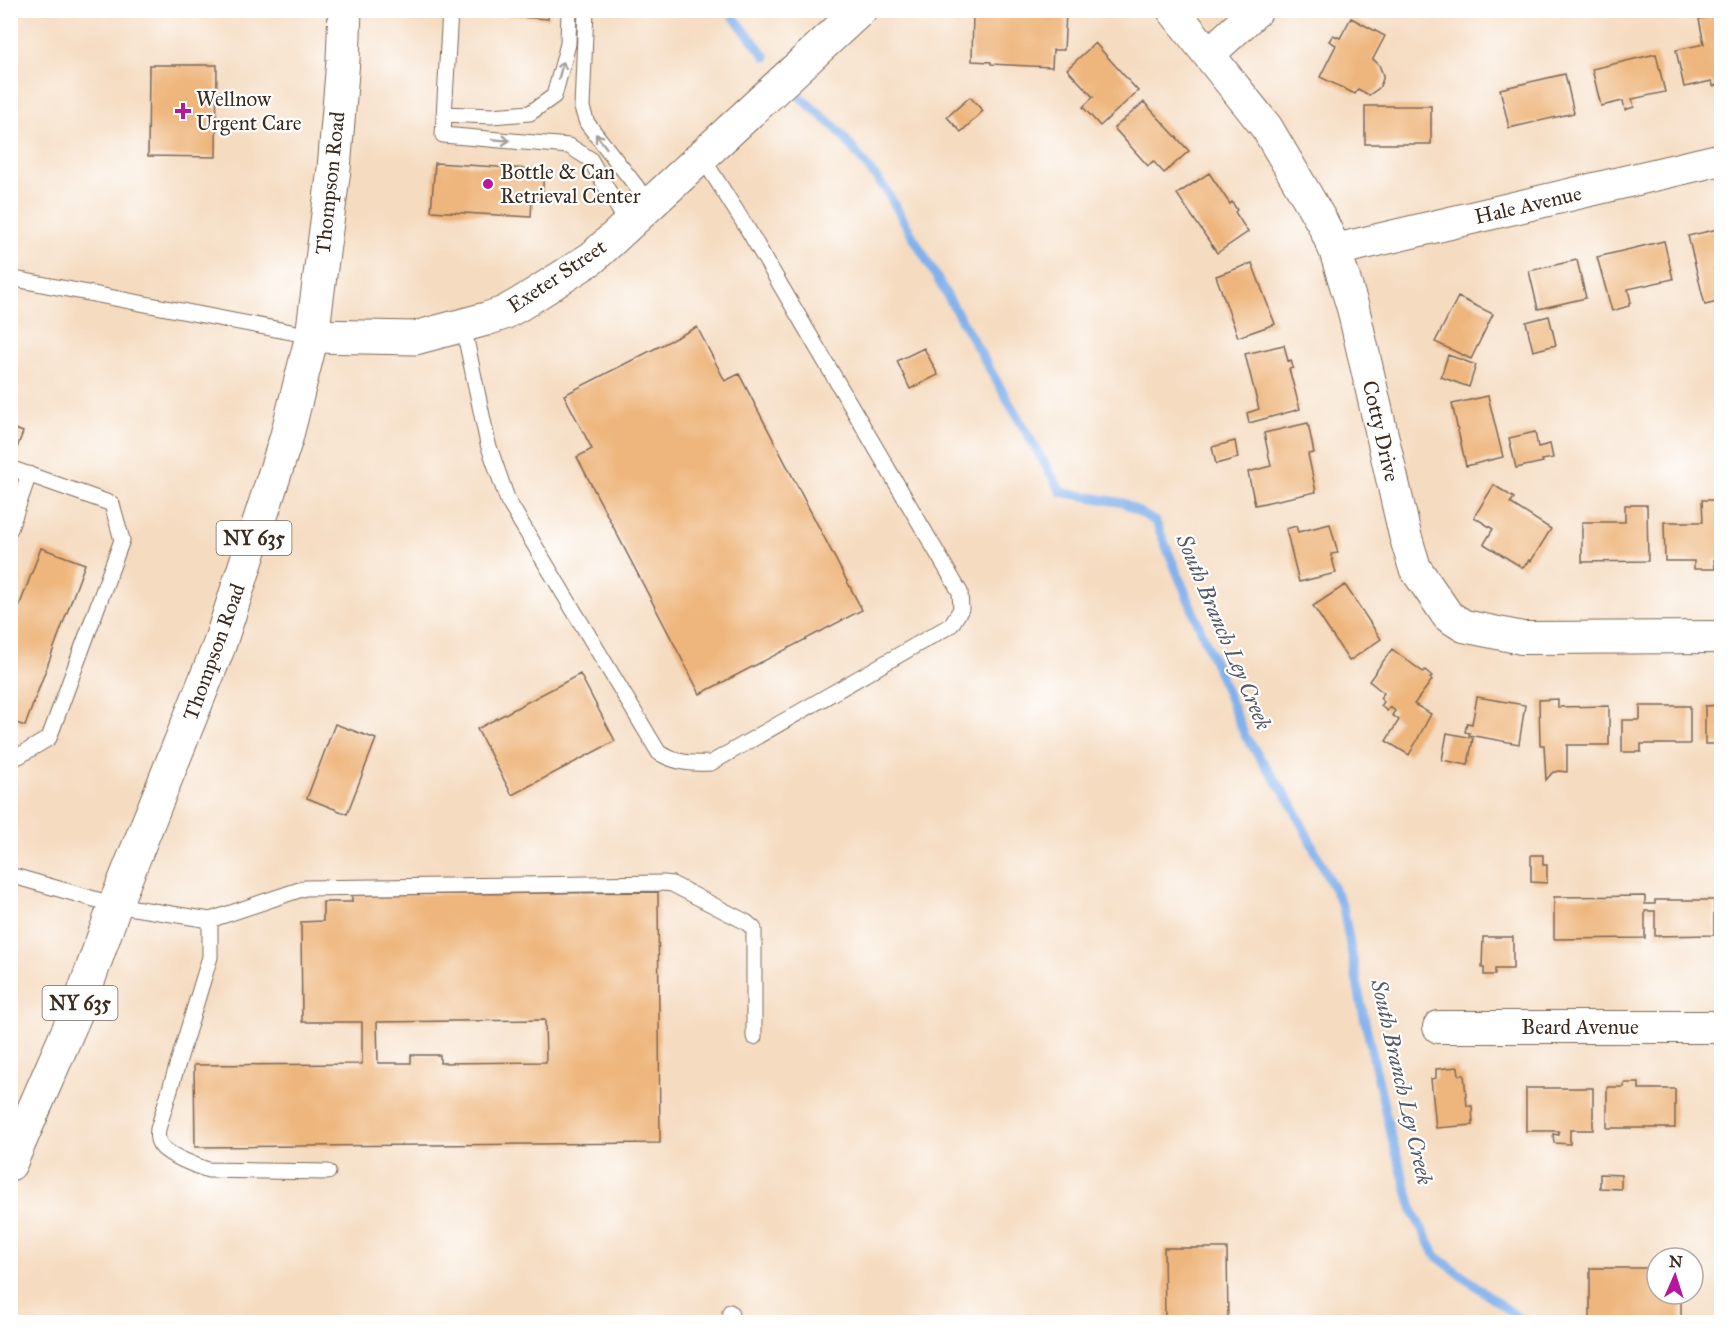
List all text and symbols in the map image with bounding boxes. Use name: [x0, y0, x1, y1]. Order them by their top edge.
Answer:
one-way arrow: [556, 61, 567, 80]
place label: Wellnow Urgent Care: [196, 86, 302, 136]
marker: Wellnow Urgent Care: [174, 102, 192, 120]
street label: Thompson Road: [310, 110, 350, 256]
one-way arrow: [595, 134, 608, 150]
one-way arrow: [491, 135, 510, 146]
place label: Bottle & Can Retrieval Center: [500, 159, 641, 209]
marker: Bottle & Can Retrieval Center: [481, 177, 495, 191]
street label: Hale Avenue: [1472, 180, 1584, 230]
street label: Exeter Street: [503, 233, 612, 319]
street label: Cotty Drive: [1357, 378, 1405, 484]
road number: NY 635: [216, 521, 292, 555]
water label: South Branch Ley Creek: [1170, 529, 1278, 734]
street label: Thompson Road: [177, 580, 251, 724]
water label: South Branch Ley Creek: [1365, 976, 1439, 1187]
road number: NY 635: [42, 986, 118, 1020]
street label: Beard Avenue: [1521, 1014, 1639, 1040]
north arrow: [1645, 1246, 1705, 1306]
text: N: [1668, 1252, 1683, 1271]

